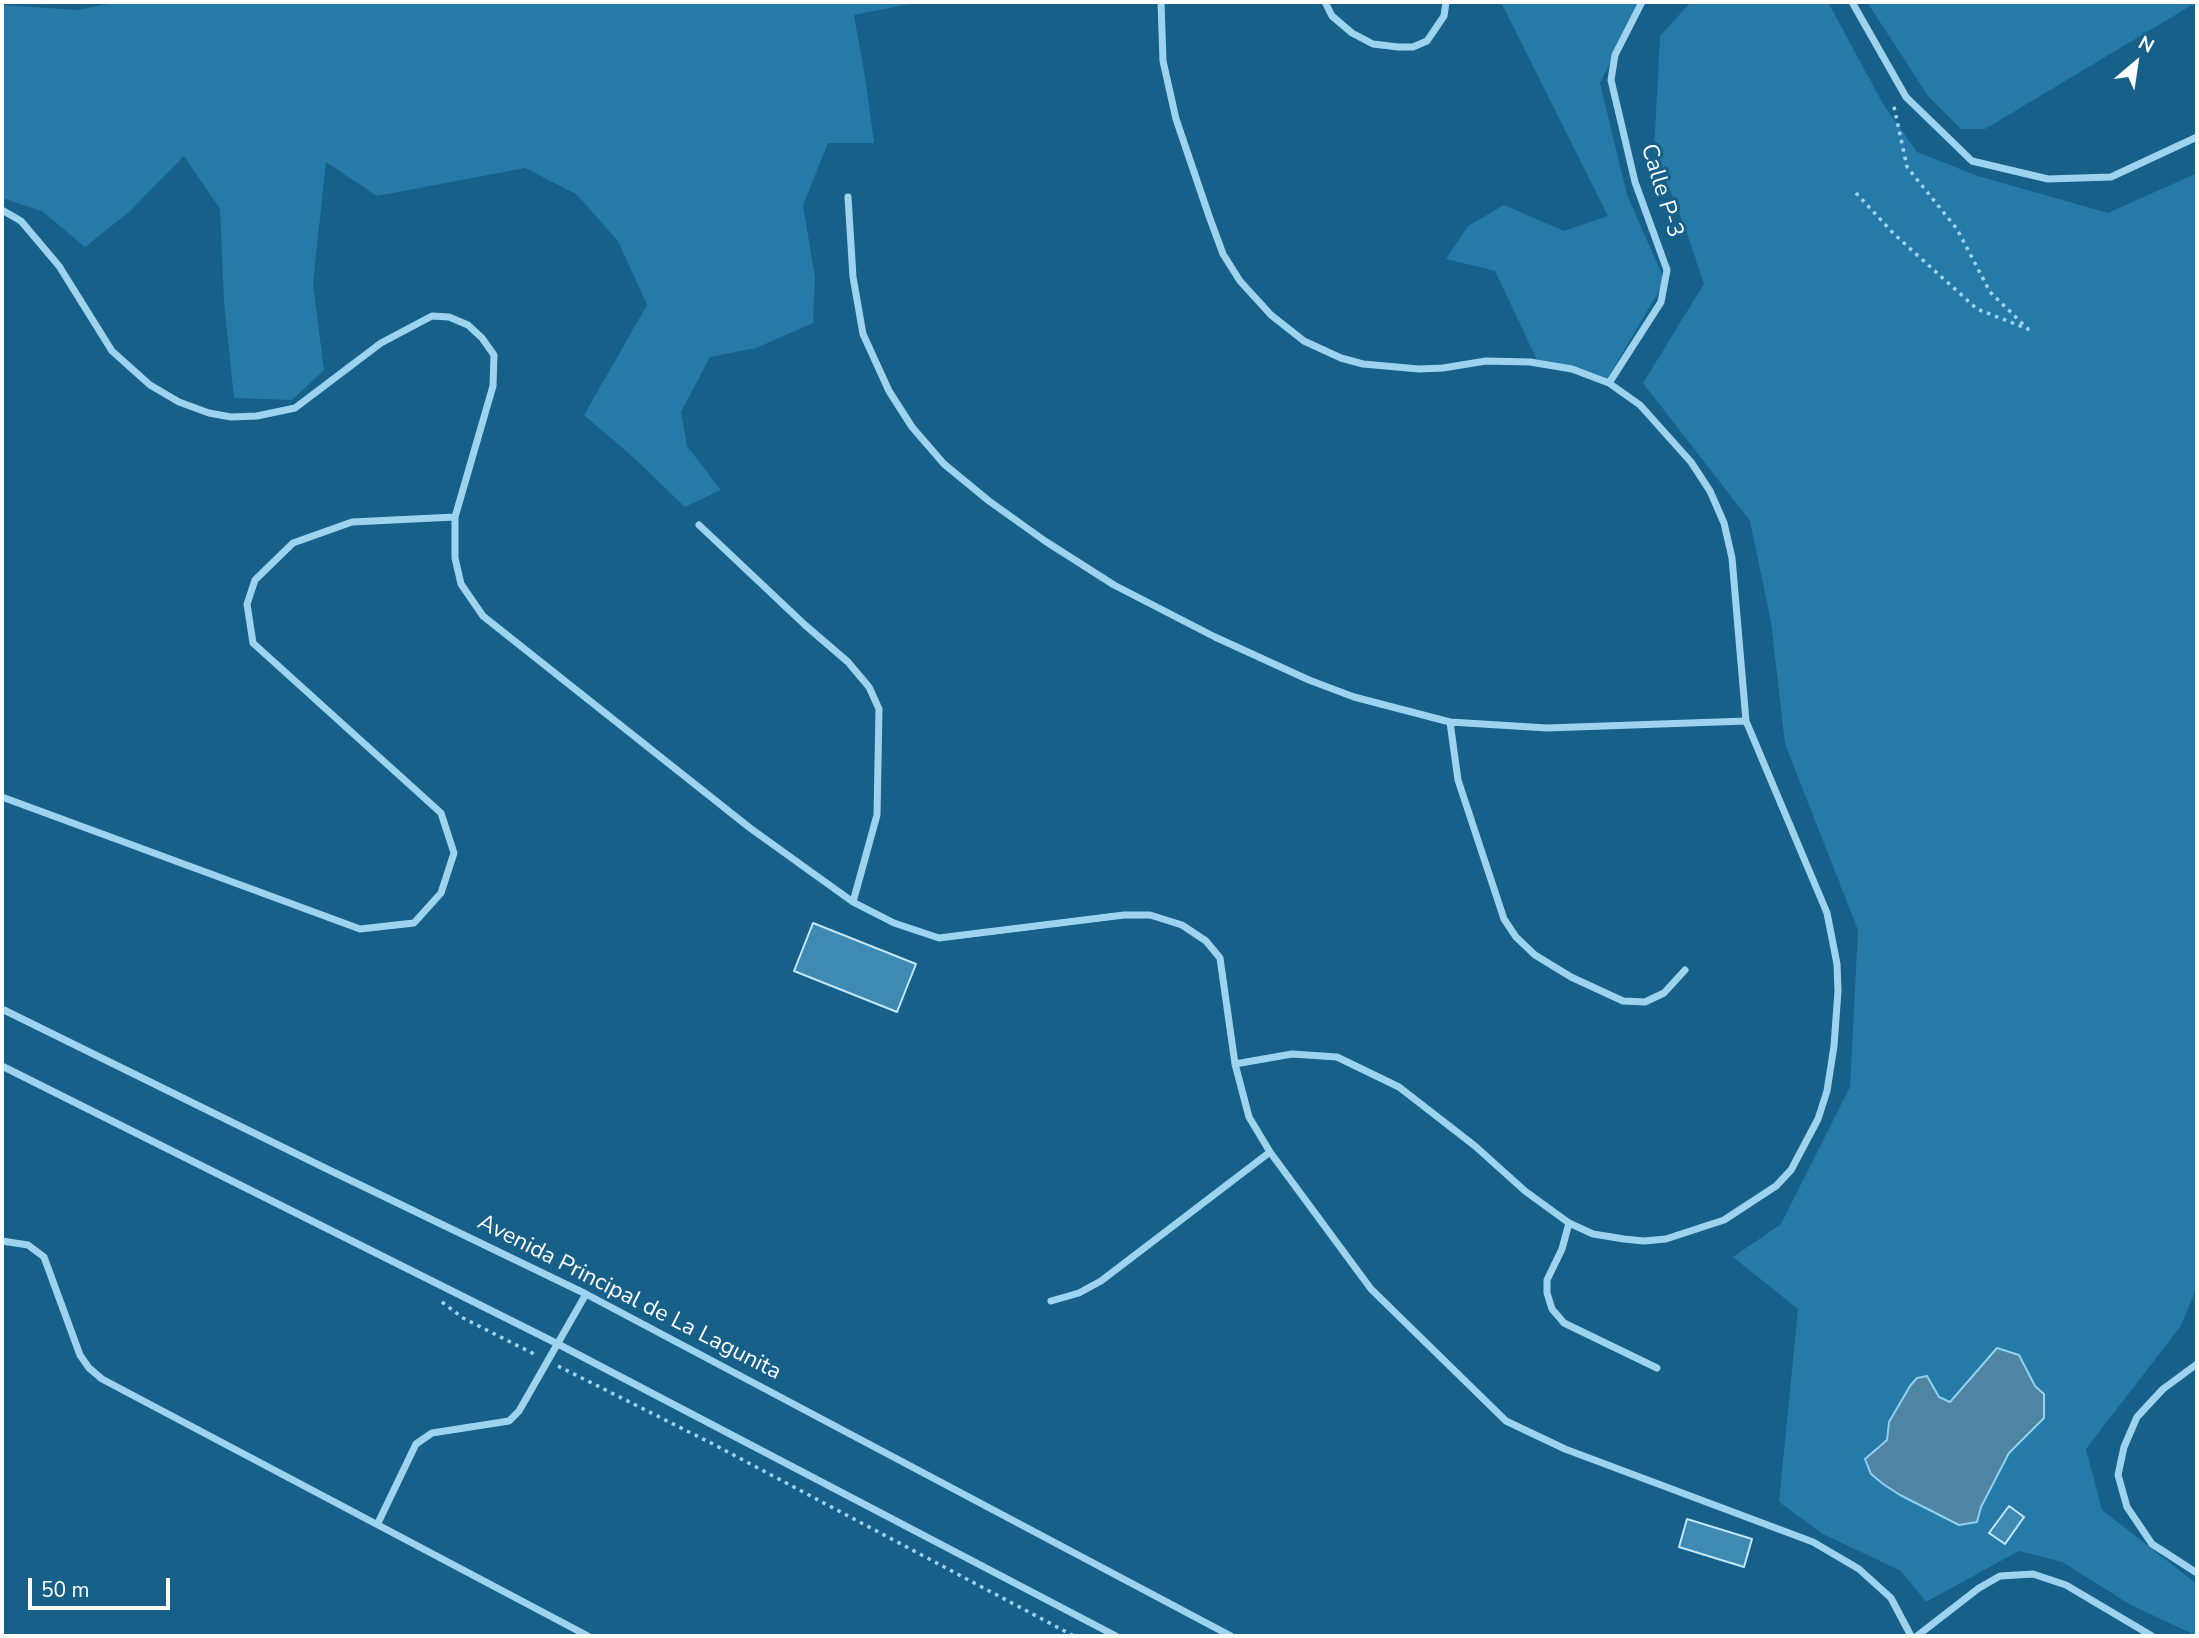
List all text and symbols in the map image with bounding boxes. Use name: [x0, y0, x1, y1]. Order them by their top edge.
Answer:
north arrow: [2101, 28, 2171, 98]
text: N: [2134, 30, 2159, 59]
street label: Calle P-3: [1634, 141, 1688, 241]
street label: Avenida Principal de La Lagunita: [473, 1209, 785, 1387]
scale bar: [32, 1564, 173, 1608]
text: 50 m: [41, 1576, 90, 1604]

